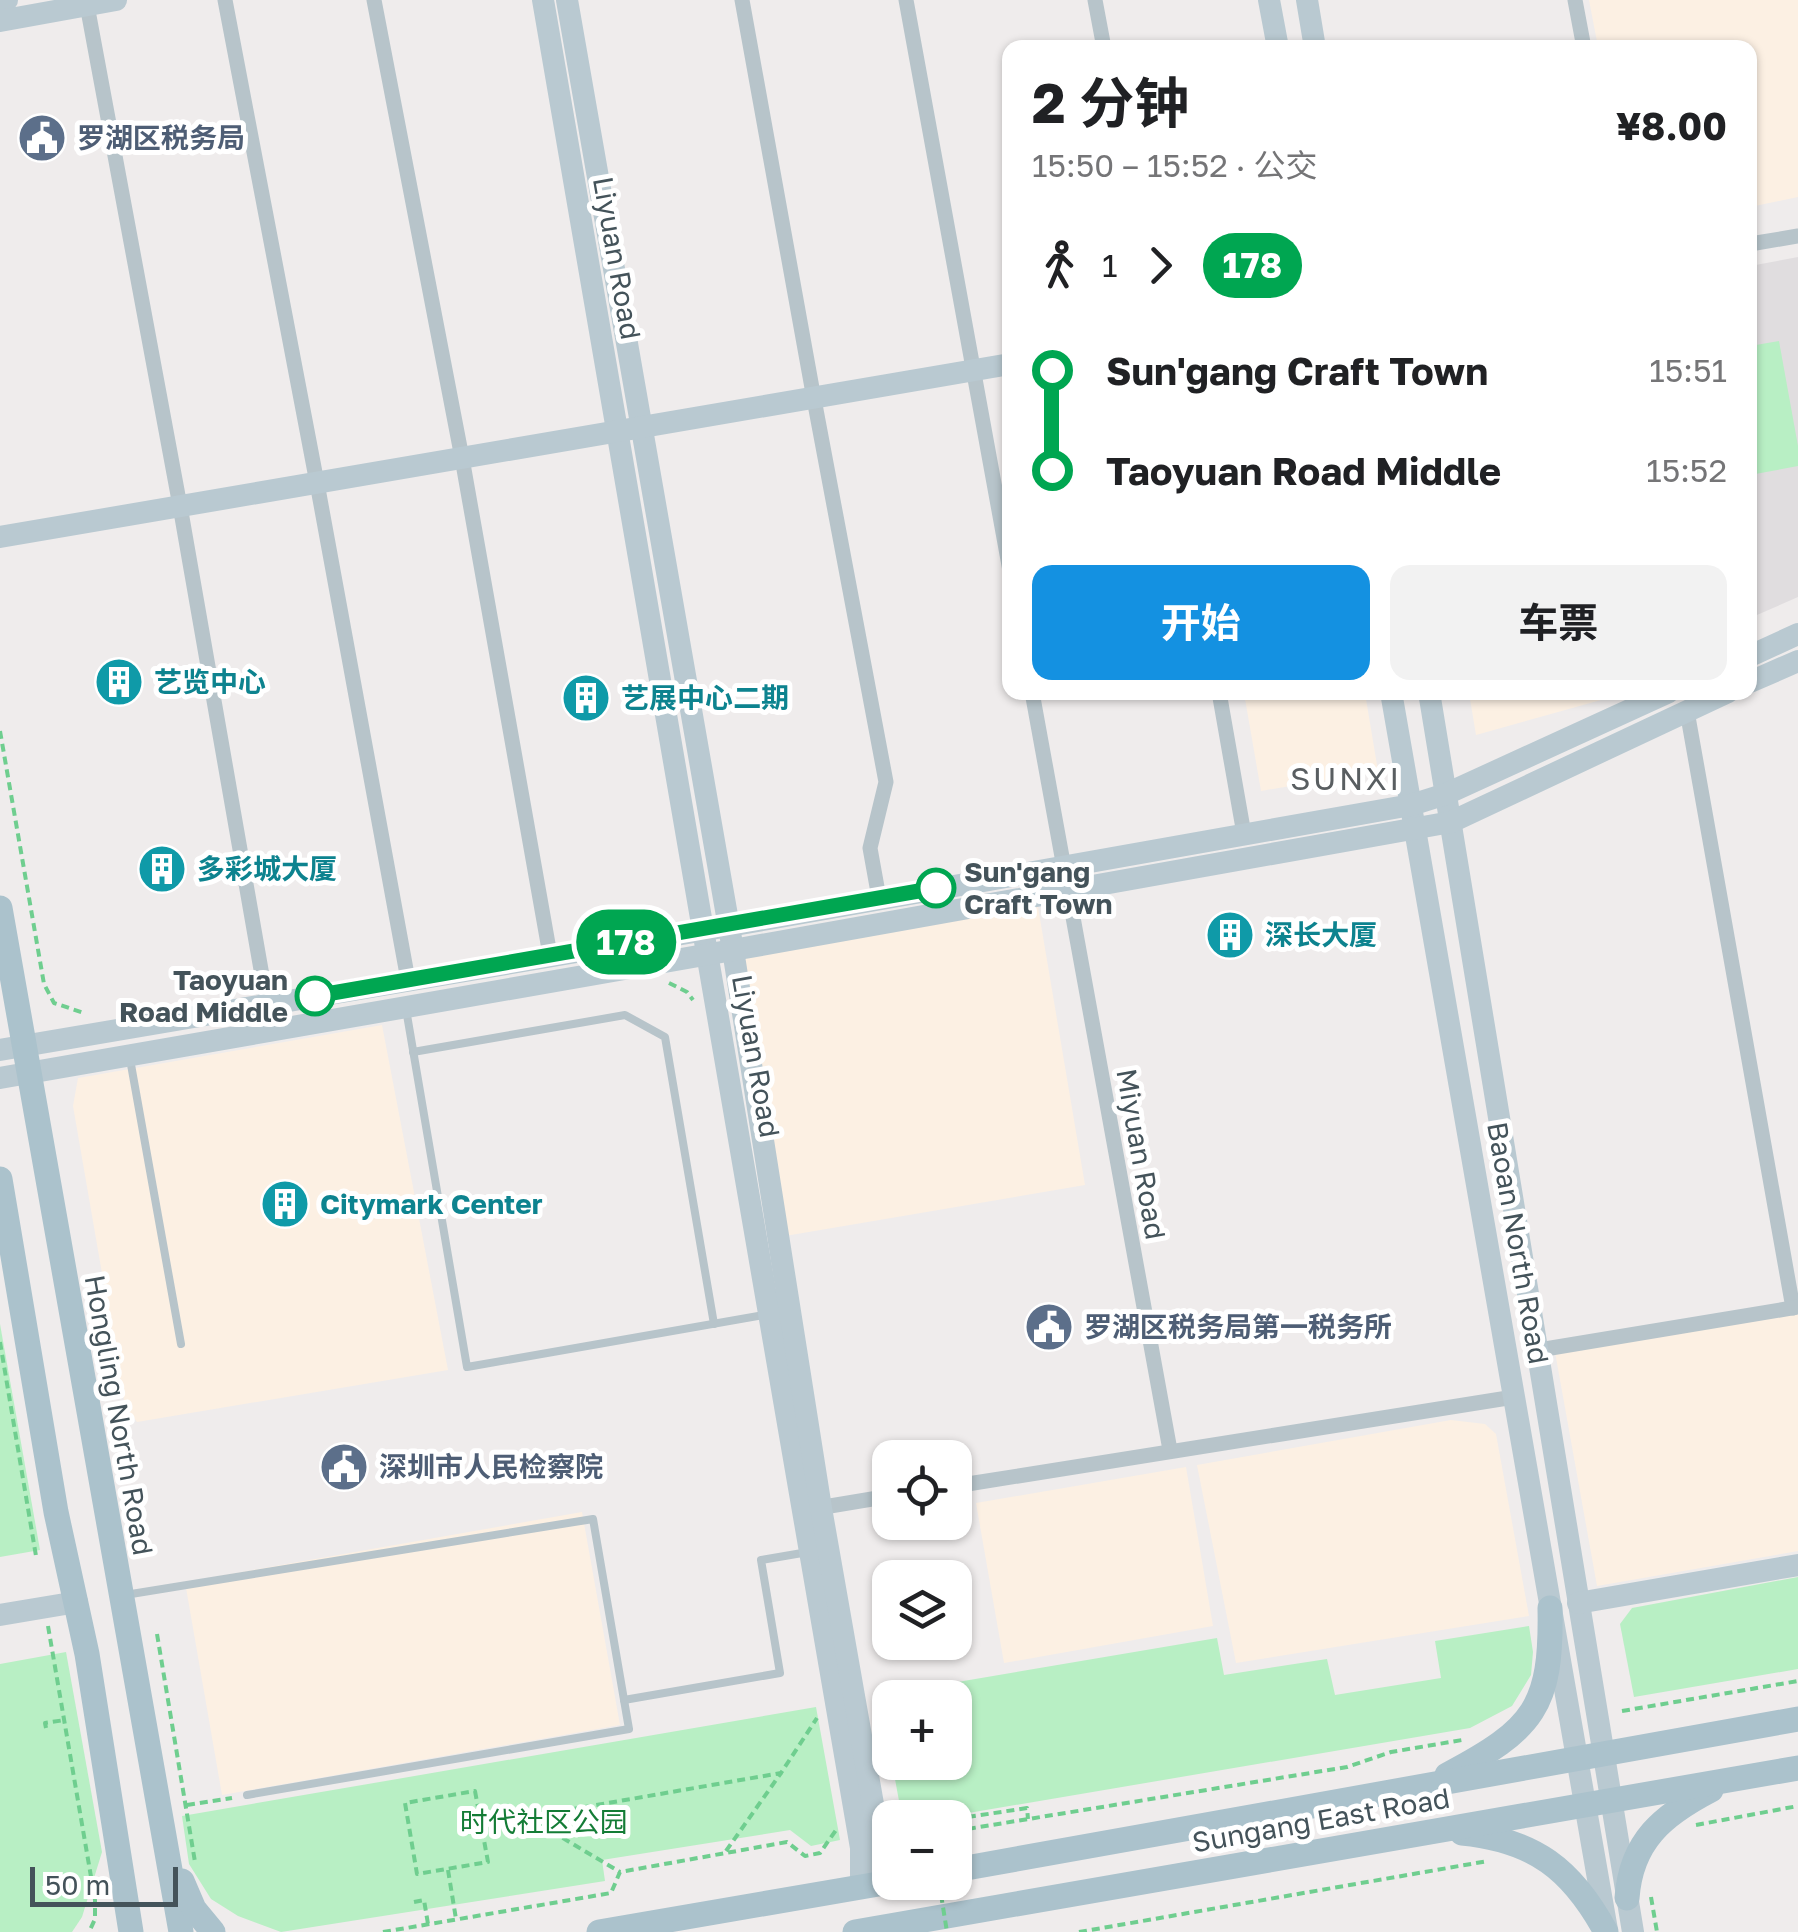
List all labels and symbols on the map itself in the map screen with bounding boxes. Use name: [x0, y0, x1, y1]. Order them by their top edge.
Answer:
public building icon: 罗湖区税务局: [16, 112, 68, 164]
place label: 罗湖区税务局: [77, 121, 245, 154]
street label: Liyuan Road: [587, 174, 648, 342]
building icon: 艺览中心: [93, 656, 145, 708]
place label: 艺览中心: [154, 665, 266, 698]
building icon: 艺展中心二期: [560, 672, 612, 724]
place label: 艺展中心二期: [621, 681, 789, 714]
district label: SUNXI: [1290, 759, 1402, 797]
building icon: 多彩城大厦: [136, 843, 188, 895]
place label: 多彩城大厦: [197, 852, 337, 885]
place label: Sun'gang Craft Town: [964, 855, 1112, 920]
marker: Sun'gang Craft Town: [917, 869, 955, 907]
building icon: 深长大厦: [1204, 909, 1256, 961]
line badge: 178: [568, 910, 684, 974]
place label: 深长大厦: [1265, 918, 1377, 951]
place label: Taoyuan Road Middle: [119, 963, 288, 1028]
street label: Liyuan Road: [726, 972, 787, 1140]
marker: Taoyuan Road Middle: [296, 977, 334, 1015]
street label: Miyuan Road: [1110, 1066, 1173, 1242]
street label: Baoan North Road: [1481, 1119, 1556, 1366]
building icon: Citymark Center: [259, 1178, 311, 1230]
place label: Citymark Center: [320, 1187, 543, 1220]
street label: Hongling North Road: [79, 1272, 160, 1558]
public building icon: 罗湖区税务局第一税务所: [1023, 1301, 1075, 1353]
place label: 罗湖区税务局第一税务所: [1084, 1310, 1392, 1343]
public building icon: 深圳市人民检察院: [318, 1441, 370, 1493]
place label: 深圳市人民检察院: [379, 1450, 603, 1483]
street label: Sungang East Road: [1190, 1781, 1452, 1858]
park label: 时代社区公园: [460, 1805, 628, 1838]
scale bar: [30, 1862, 178, 1906]

